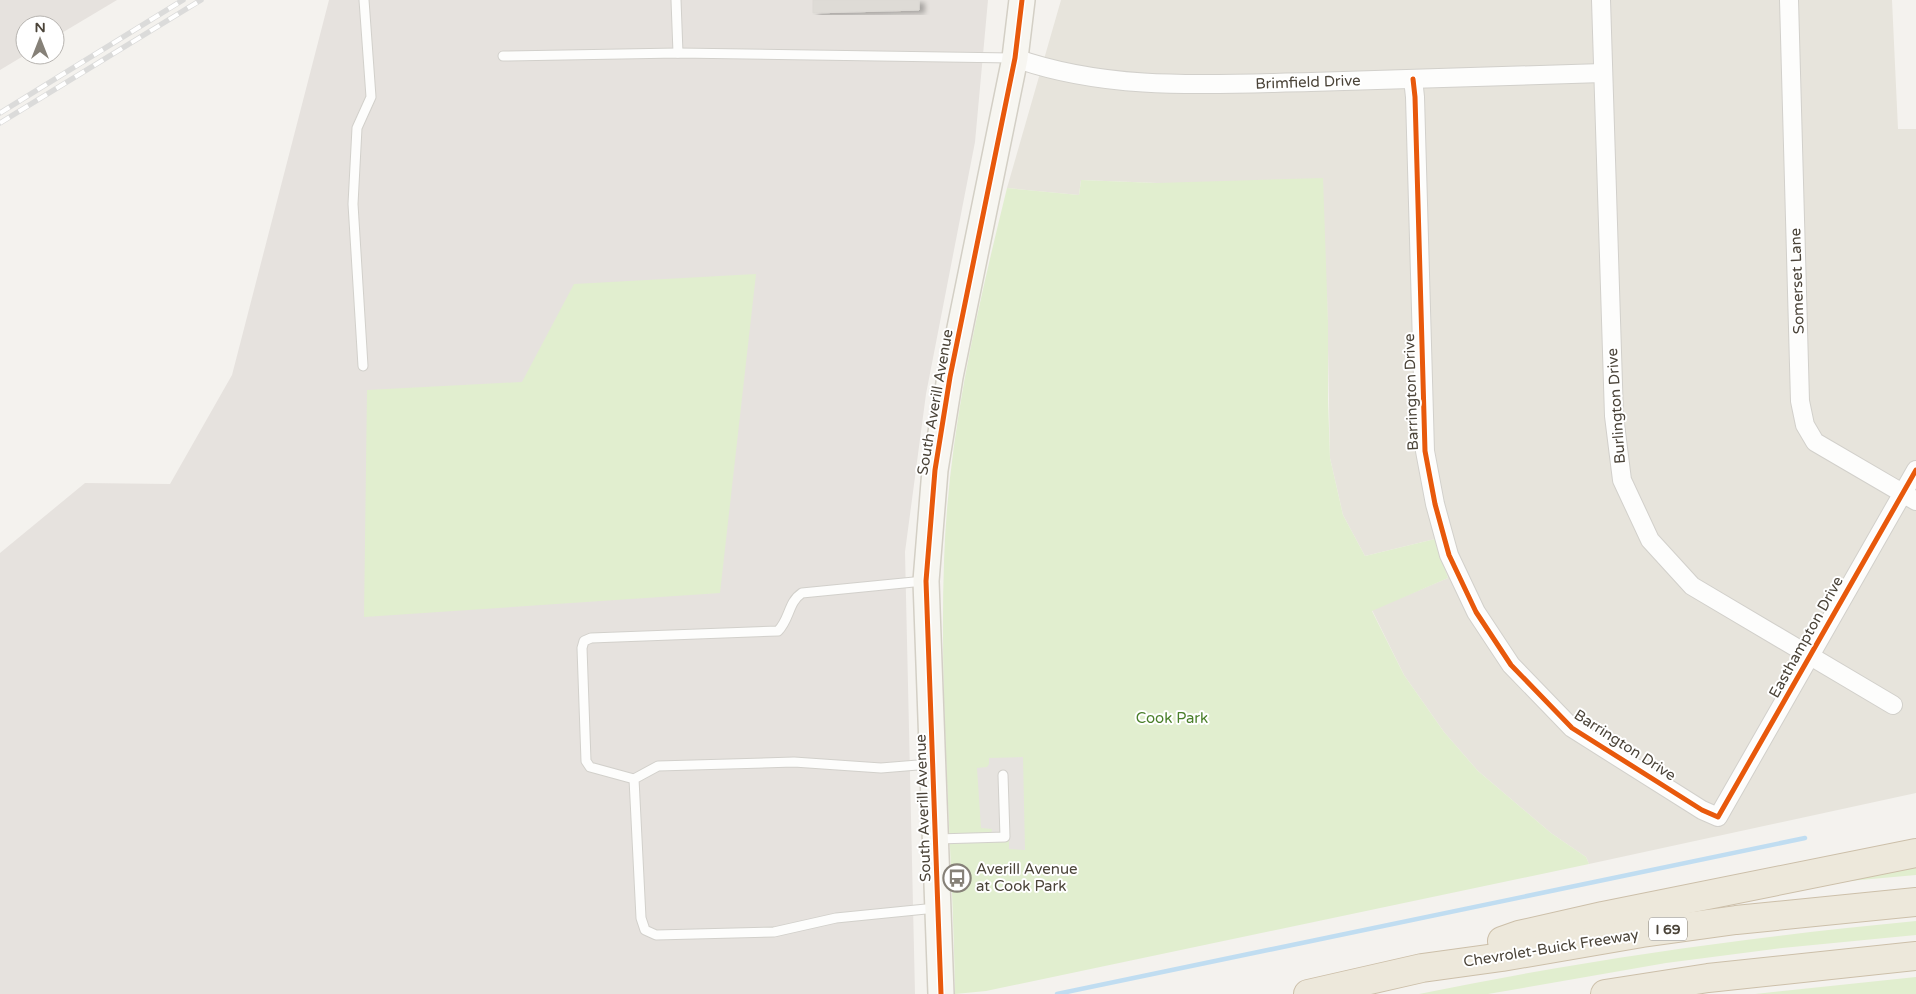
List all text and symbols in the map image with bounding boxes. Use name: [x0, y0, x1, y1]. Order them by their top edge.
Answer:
north arrow: [15, 15, 65, 65]
text: N: [34, 19, 46, 36]
street label: Brimfield Drive: [1255, 71, 1361, 93]
street label: Somerset Lane: [1786, 228, 1808, 334]
street label: South Averill Avenue: [913, 328, 957, 476]
street label: Barrington Drive: [1400, 333, 1422, 451]
street label: Burlington Drive: [1603, 348, 1629, 464]
street label: Easthampton Drive: [1765, 573, 1847, 701]
street label: Barrington Drive: [1571, 705, 1679, 785]
park label: Cook Park: [1136, 709, 1208, 727]
street label: South Averill Avenue: [911, 734, 935, 882]
place label: Averill Avenue at Cook Park: [976, 860, 1078, 895]
bus stop icon: Averill Avenue at Cook Park: [942, 863, 972, 893]
road number: I 69: [1649, 918, 1687, 941]
street label: Chevrolet-Buick Freeway: [1462, 925, 1640, 971]

